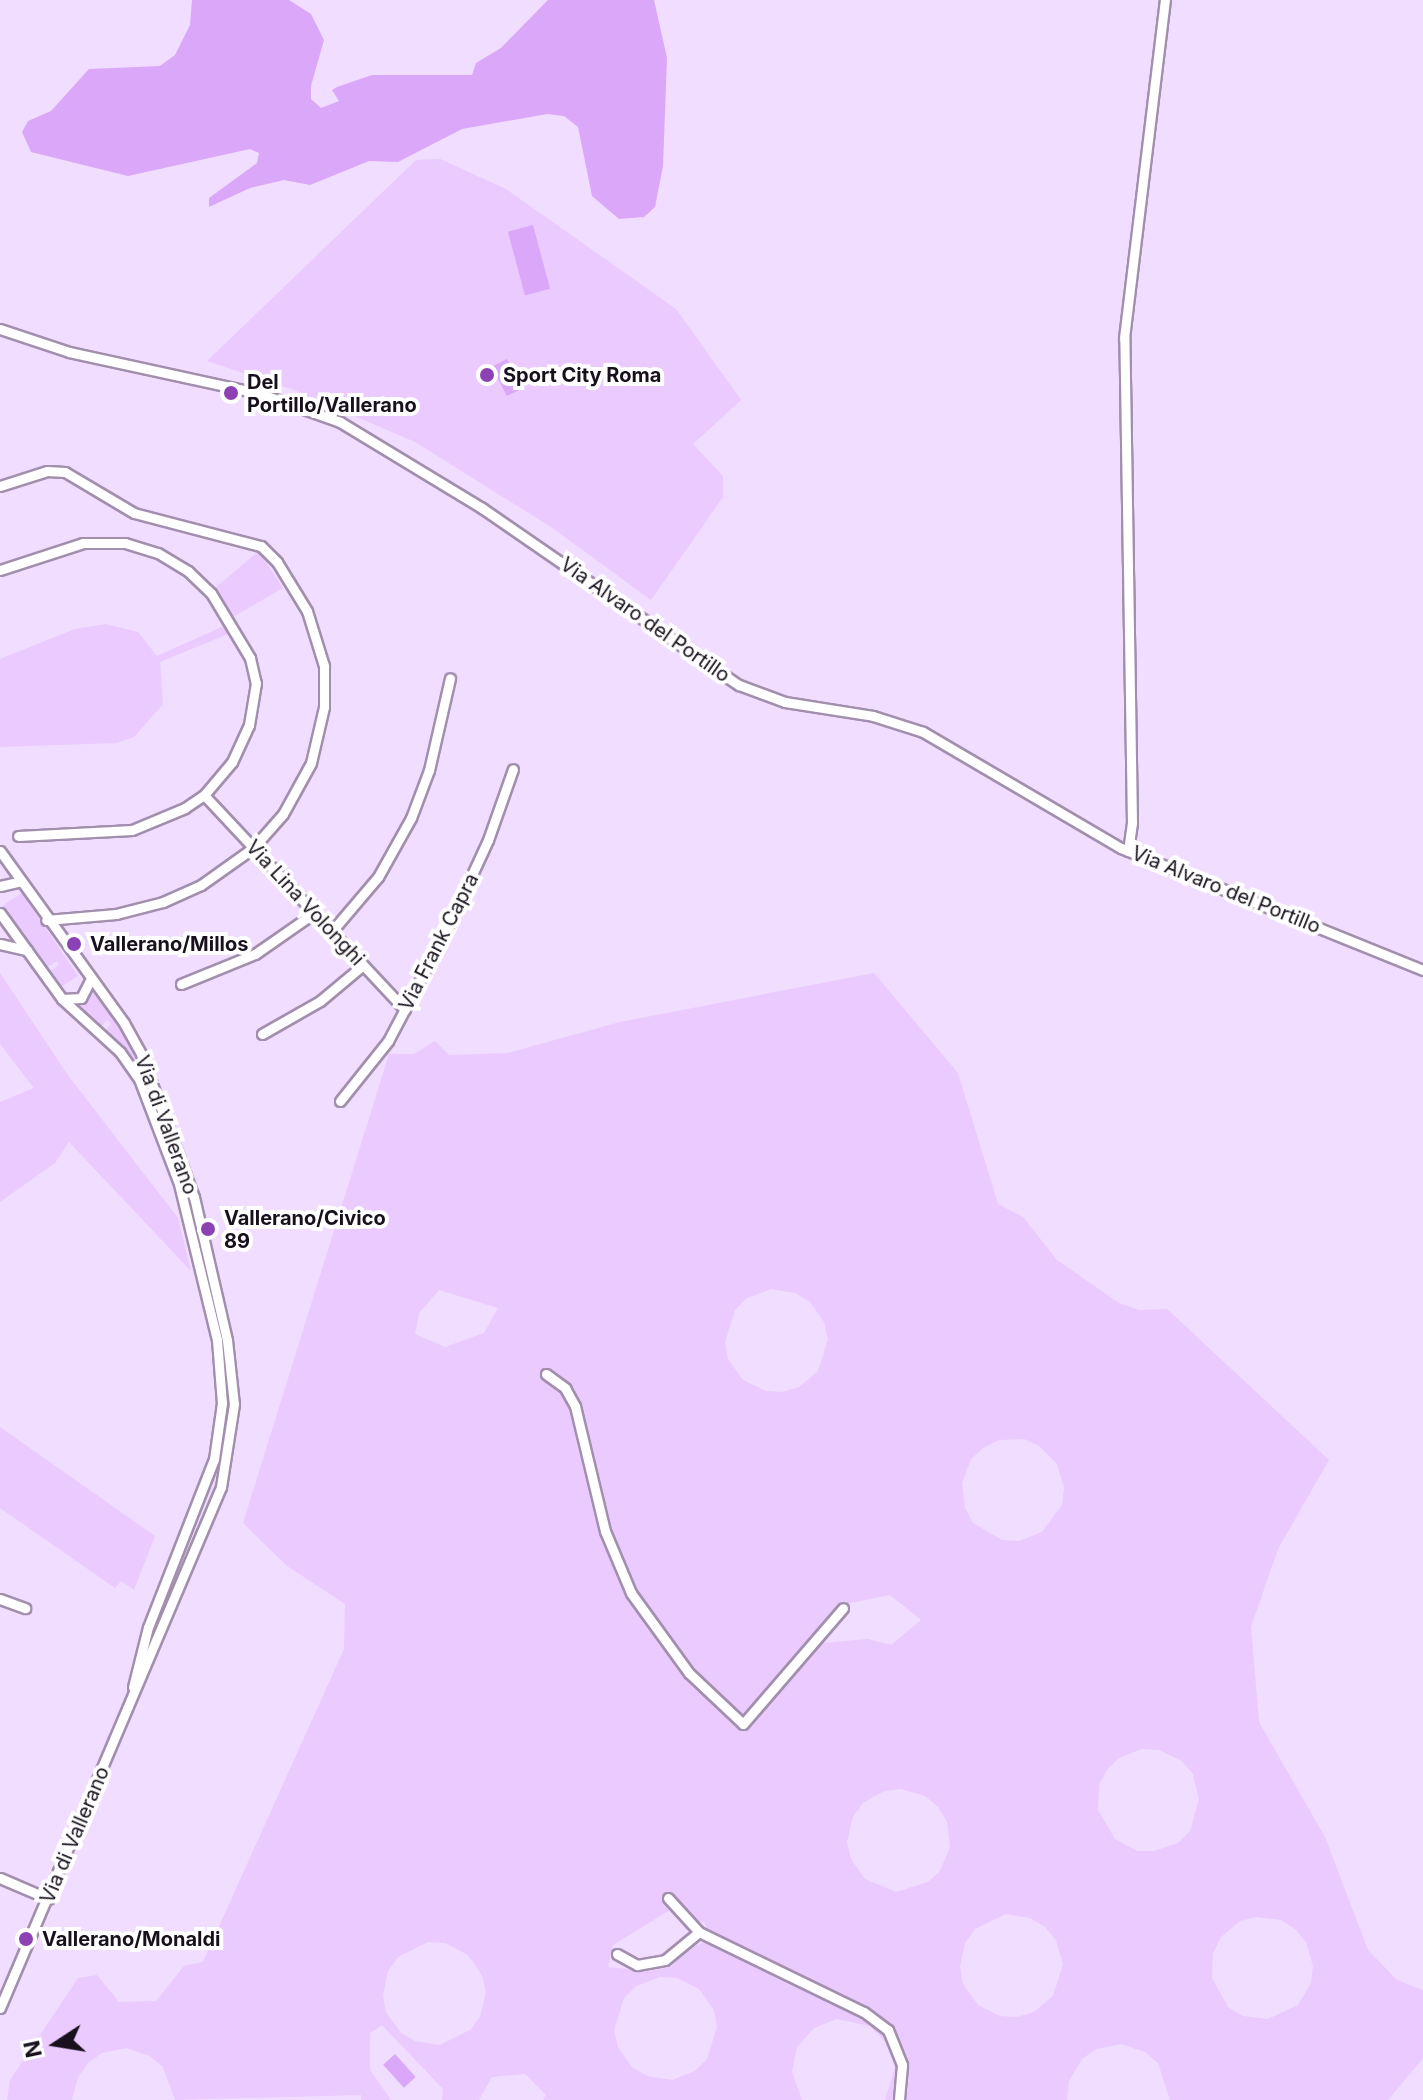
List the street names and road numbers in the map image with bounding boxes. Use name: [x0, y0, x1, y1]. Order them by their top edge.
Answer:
street label: Via Alvaro del Portillo: [556, 552, 734, 688]
street label: Via Lina Volonghi: [241, 835, 369, 971]
street label: Via Alvaro del Portillo: [1128, 841, 1324, 939]
street label: Via Frank Capra: [394, 869, 484, 1015]
street label: Via di Vallerano: [130, 1052, 202, 1198]
street label: Via di Vallerano: [35, 1763, 115, 1907]

